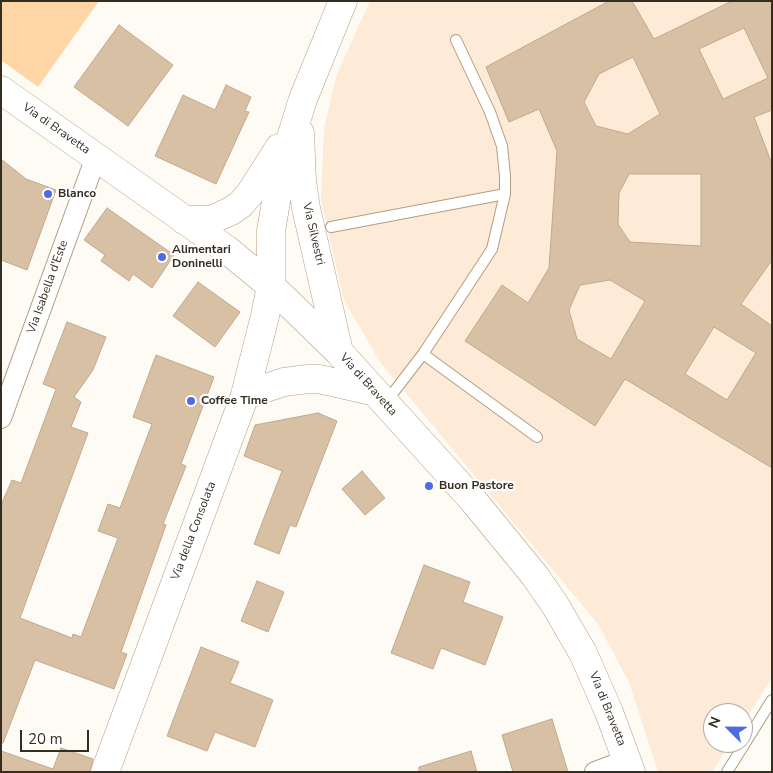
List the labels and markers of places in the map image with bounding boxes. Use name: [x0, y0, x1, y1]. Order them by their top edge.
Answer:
place label: Blanco: [58, 187, 96, 201]
marker: Blanco: [42, 188, 54, 200]
place label: Alimentari Doninelli: [172, 243, 231, 271]
marker: Alimentari Doninelli: [156, 251, 168, 263]
place label: Coffee Time: [201, 394, 268, 408]
marker: Coffee Time: [185, 395, 197, 407]
place label: Buon Pastore: [439, 479, 514, 493]
marker: Buon Pastore: [423, 480, 435, 492]

